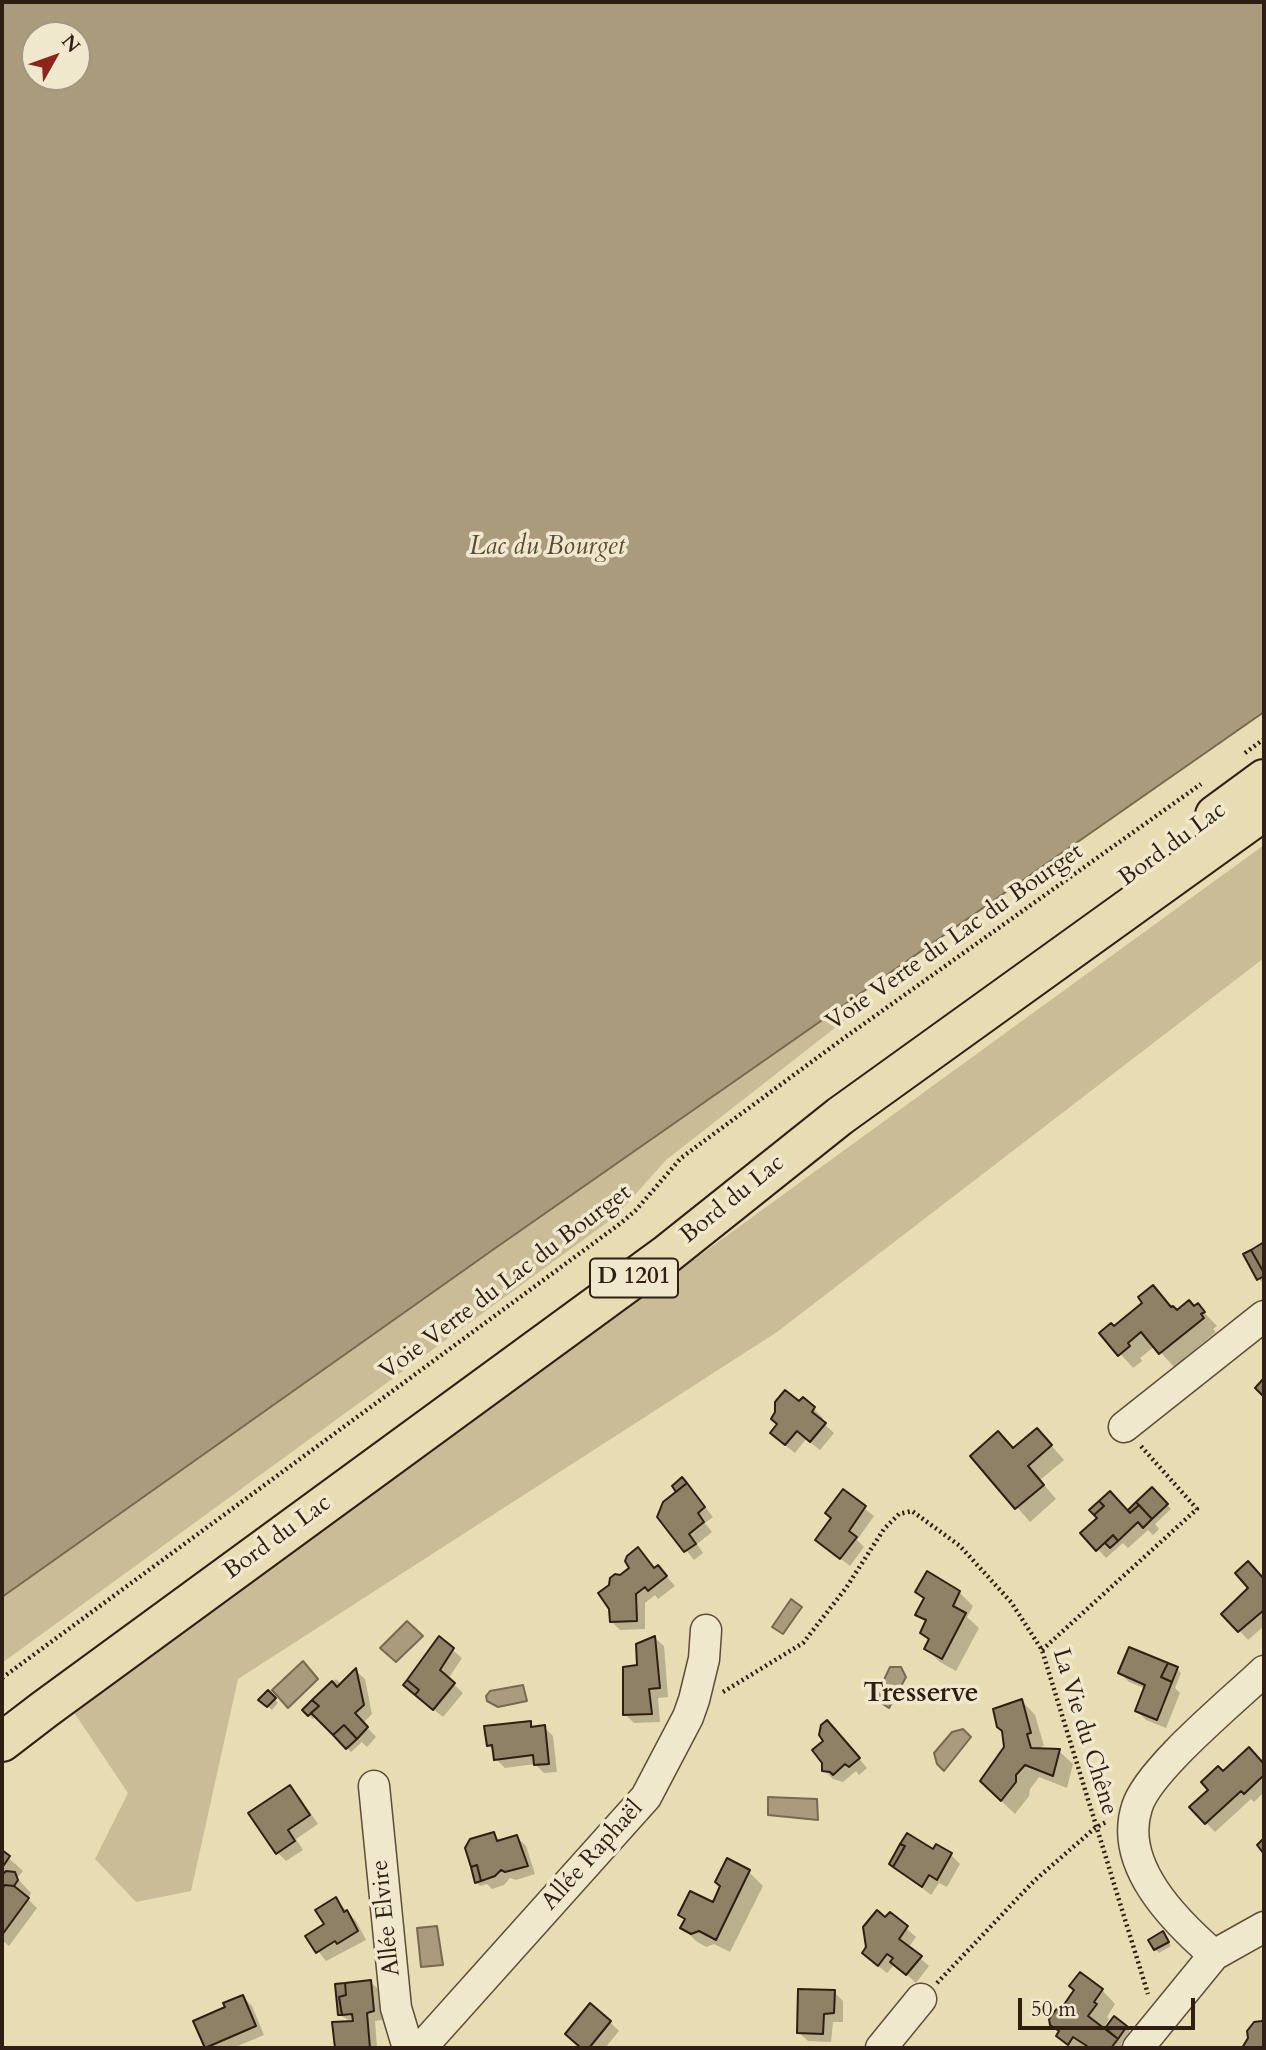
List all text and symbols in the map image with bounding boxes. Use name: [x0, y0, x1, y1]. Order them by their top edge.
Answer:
north arrow: [21, 21, 91, 91]
text: N: [55, 29, 86, 58]
water label: Lac du Bourget: [469, 532, 625, 564]
street label: Bord du Lac: [1114, 796, 1232, 894]
street label: Voie Verte du Lac du Bourget: [821, 838, 1089, 1038]
street label: Bord du Lac: [675, 1149, 791, 1251]
street label: Voie Verte du Lac du Bourget: [375, 1179, 637, 1387]
road number: D 1201: [590, 1259, 678, 1298]
street label: Bord du Lac: [219, 1489, 337, 1587]
street label: La Vie du Chêne: [1045, 1645, 1123, 1819]
district label: Tresserve: [863, 1678, 979, 1712]
street label: Allée Raphaël: [536, 1795, 650, 1917]
street label: Allée Elvire: [367, 1858, 407, 1978]
scale bar: [1021, 1983, 1198, 2027]
text: 50 m: [1031, 1995, 1076, 2024]

